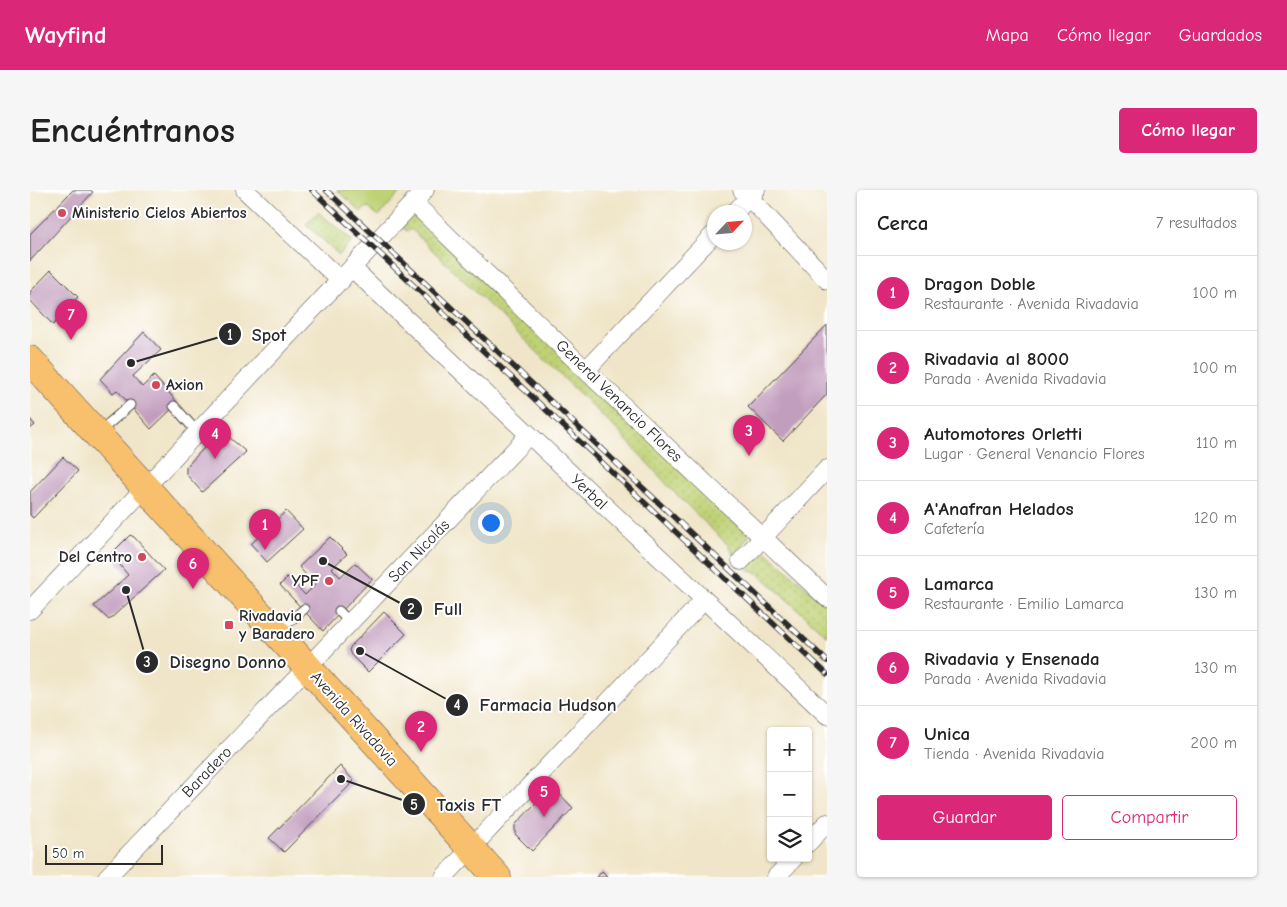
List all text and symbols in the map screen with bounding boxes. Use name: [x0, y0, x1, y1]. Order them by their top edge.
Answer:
text: Wayfind: [25, 21, 106, 49]
text: Mapa: [986, 25, 1029, 46]
text: Cómo llegar: [1057, 25, 1151, 46]
text: Guardados: [1179, 25, 1262, 46]
button: Cómo llegar: [1119, 108, 1257, 153]
text: Encuéntranos: [30, 110, 235, 151]
place label: Ministerio Cielos Abiertos: [72, 204, 247, 222]
north arrow: [707, 205, 752, 250]
marker: Ministerio Cielos Abiertos: [56, 207, 68, 219]
text: Cerca: [877, 211, 928, 235]
text: 7 resultados: [1156, 214, 1237, 232]
text: Dragon Doble: [924, 273, 1035, 295]
text: 1: [890, 284, 896, 302]
text: 100 m: [1193, 284, 1237, 302]
text: Restaurante · Avenida Rivadavia: [924, 295, 1139, 313]
pin: 7: [55, 299, 87, 340]
callout: Spot: [217, 318, 296, 351]
text: Spot: [252, 325, 287, 346]
text: 1: [227, 326, 233, 344]
street label: General Venancio Flores: [552, 336, 686, 466]
text: Rivadavia al 8000: [924, 348, 1069, 370]
text: 2: [889, 359, 897, 377]
text: 100 m: [1193, 359, 1237, 377]
text: Parada · Avenida Rivadavia: [924, 370, 1106, 388]
place label: Axion: [166, 376, 204, 394]
marker: Axion: [150, 379, 162, 391]
pin: 3: [733, 415, 765, 456]
pin: 4: [199, 418, 231, 459]
text: Automotores Orletti: [924, 423, 1082, 445]
text: 3: [889, 434, 897, 452]
text: 110 m: [1196, 434, 1237, 452]
text: Lugar · General Venancio Flores: [924, 445, 1145, 463]
street label: Yerbal: [567, 471, 611, 513]
text: A'Anafran Helados: [924, 498, 1074, 520]
pin: 1: [249, 509, 281, 550]
text: 4: [889, 509, 897, 527]
text: 120 m: [1194, 509, 1237, 527]
your location: [478, 510, 504, 536]
street label: San Nicolás: [385, 516, 454, 586]
text: Cafetería: [924, 520, 985, 538]
place label: Del Centro: [59, 548, 132, 566]
pin: 6: [177, 548, 209, 589]
marker: Del Centro: [136, 551, 148, 563]
place label: YPF: [292, 572, 320, 590]
text: Lamarca: [924, 573, 994, 595]
marker: YPF: [323, 575, 335, 587]
text: 5: [889, 584, 897, 602]
text: 130 m: [1194, 584, 1237, 602]
callout: Full: [399, 592, 472, 625]
text: Restaurante · Emilio Lamarca: [924, 595, 1124, 613]
text: Full: [434, 599, 462, 620]
text: 2: [407, 600, 415, 618]
place label: Rivadavia y Baradero: [239, 607, 315, 643]
marker: Rivadavia y Baradero: [223, 619, 235, 631]
callout: Disegno Donno: [135, 645, 297, 678]
text: Rivadavia y Ensenada: [924, 648, 1100, 670]
text: Disegno Donno: [170, 652, 286, 673]
text: 3: [143, 653, 151, 671]
text: 6: [889, 659, 897, 677]
text: 130 m: [1194, 659, 1237, 677]
street label: Avenida Rivadavia: [307, 668, 401, 770]
text: Parada · Avenida Rivadavia: [924, 670, 1106, 688]
callout: Farmacia Hudson: [444, 688, 626, 721]
text: Farmacia Hudson: [479, 695, 617, 716]
text: 4: [453, 696, 461, 714]
pin: 2: [405, 711, 437, 752]
text: Unica: [924, 723, 970, 745]
map controls: [767, 727, 812, 862]
button: +: [767, 727, 812, 772]
text: 7: [889, 734, 897, 752]
text: 200 m: [1191, 734, 1237, 752]
street label: Baradero: [178, 743, 236, 801]
text: Tienda · Avenida Rivadavia: [924, 745, 1104, 763]
button: −: [767, 772, 812, 817]
pin: 5: [528, 776, 560, 817]
callout: Taxis FT: [401, 788, 511, 821]
text: Taxis FT: [437, 795, 502, 816]
button: Guardar: [877, 795, 1052, 840]
button: Compartir: [1062, 795, 1237, 840]
text: 5: [410, 796, 418, 814]
button: layers: [767, 817, 812, 862]
scale bar: [45, 842, 162, 865]
text: 50 m: [52, 845, 84, 862]

